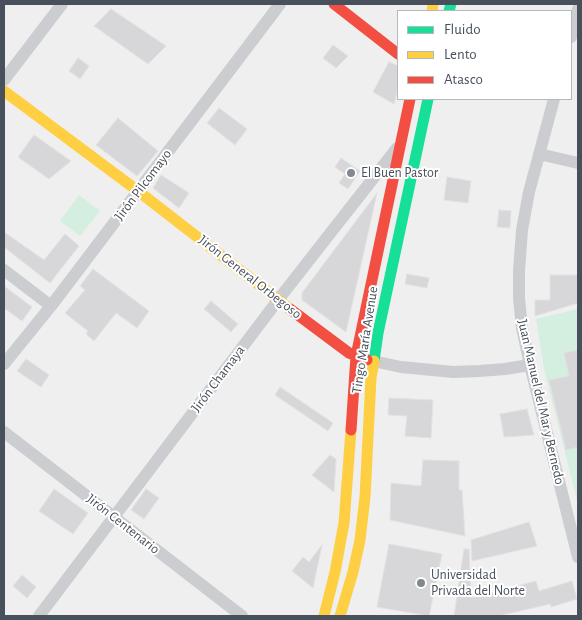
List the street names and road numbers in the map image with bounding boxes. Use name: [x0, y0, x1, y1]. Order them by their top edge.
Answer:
street label: Jirón Pilcomayo: [111, 146, 175, 224]
street label: Jirón General Orbegoso: [195, 232, 305, 322]
street label: Tingo María Avenue: [348, 285, 382, 395]
street label: Juan Manuel del Mar y Bernedo: [514, 318, 568, 486]
street label: Jirón Chamaya: [187, 342, 249, 416]
street label: Jirón Centenario: [83, 490, 163, 558]

